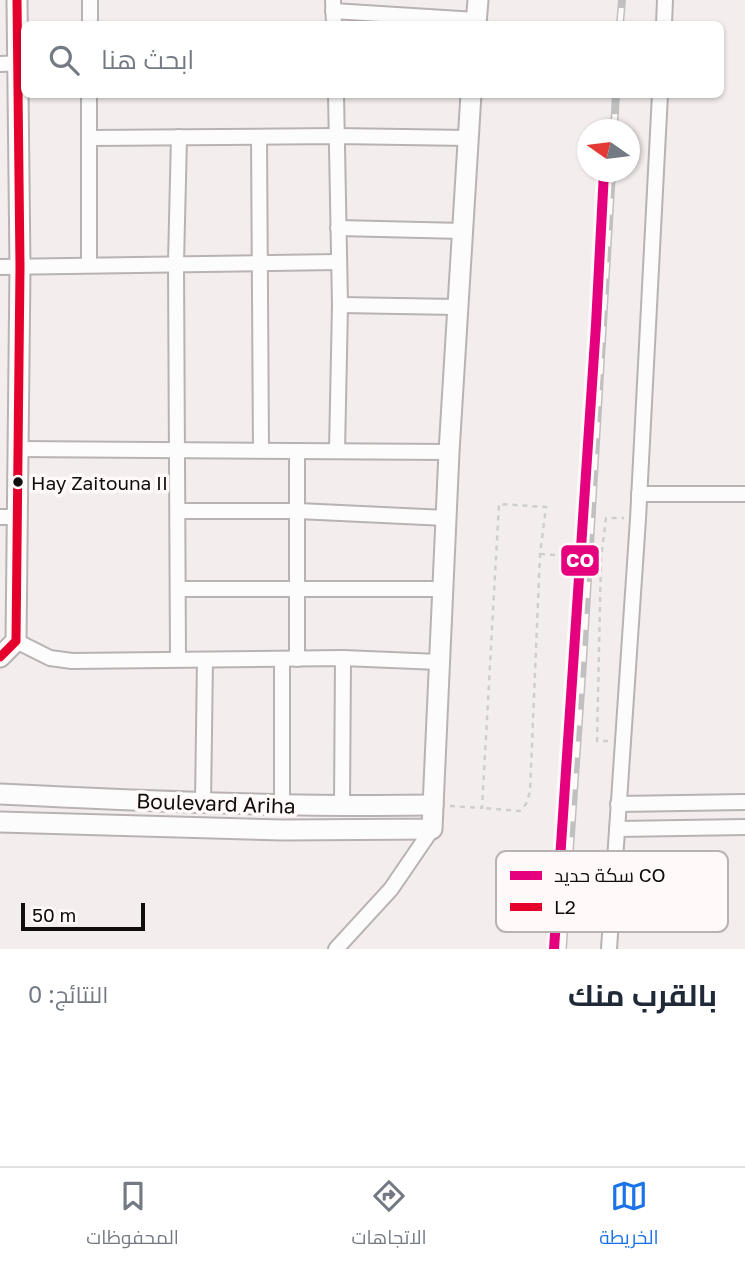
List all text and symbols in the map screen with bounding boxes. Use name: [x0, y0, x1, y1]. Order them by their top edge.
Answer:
search box: [21, 21, 724, 98]
icon: search: [45, 41, 83, 79]
text: ابحث هنا: [101, 44, 194, 75]
north arrow: [577, 119, 640, 182]
place label: Hay Zaitouna II: [31, 471, 168, 494]
marker: Hay Zaitouna II: [11, 475, 25, 489]
line badge: CO: [560, 544, 600, 577]
text: CO: [566, 548, 594, 571]
street label: Boulevard Ariha: [136, 787, 296, 819]
legend: [496, 851, 728, 932]
text: سكة حديد CO: [554, 863, 666, 886]
text: L2: [554, 895, 576, 918]
scale bar: [21, 900, 145, 932]
text: 50 m: [32, 903, 76, 926]
text: بالقرب منك: [568, 977, 717, 1013]
text: النتائج: 0: [28, 980, 108, 1008]
tab: المحفوظات: [86, 1177, 179, 1255]
tab: الاتجاهات: [351, 1177, 427, 1255]
tab: الخريطة: [599, 1177, 659, 1255]

